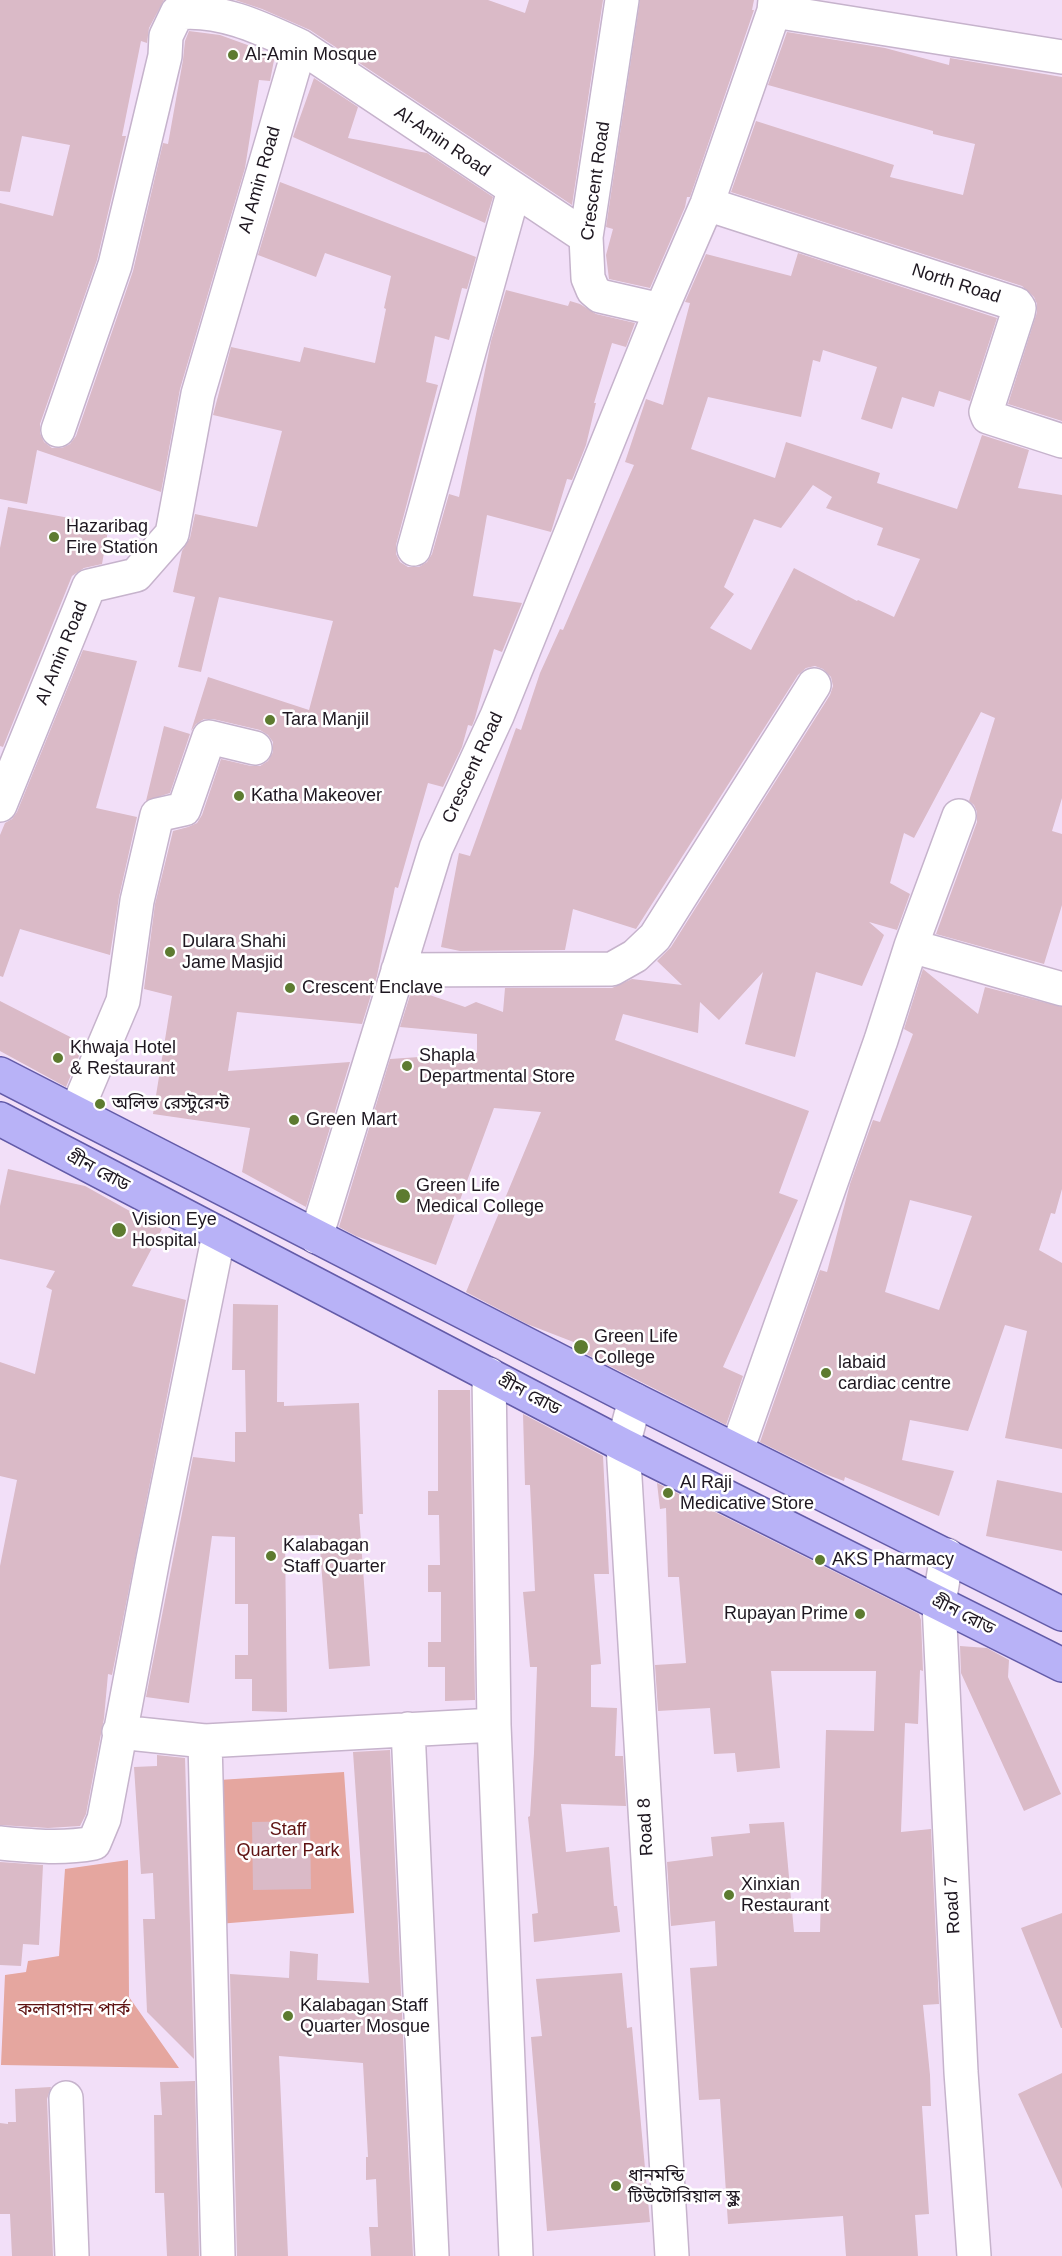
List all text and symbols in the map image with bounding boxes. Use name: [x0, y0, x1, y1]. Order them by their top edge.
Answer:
place label: Al-Amin Mosque: [245, 44, 377, 66]
marker: Al-Amin Mosque: [226, 48, 240, 62]
street label: Al-Amin Road: [390, 102, 494, 182]
street label: Crescent Road: [577, 120, 615, 242]
street label: Al Amin Road: [234, 124, 286, 236]
street label: North Road: [909, 260, 1003, 308]
place label: Hazaribag Fire Station: [66, 516, 158, 558]
marker: Hazaribag Fire Station: [47, 530, 61, 544]
street label: Al Amin Road: [31, 598, 93, 708]
place label: Tara Manjil: [282, 709, 369, 731]
street label: Crescent Road: [438, 709, 508, 827]
marker: Tara Manjil: [263, 713, 277, 727]
place label: Katha Makeover: [251, 785, 382, 807]
marker: Katha Makeover: [232, 789, 246, 803]
place label: Dulara Shahi Jame Masjid: [182, 931, 286, 974]
marker: Dulara Shahi Jame Masjid: [163, 945, 177, 959]
place label: Crescent Enclave: [302, 977, 443, 999]
marker: Crescent Enclave: [283, 981, 297, 995]
place label: Khwaja Hotel & Restaurant: [70, 1037, 176, 1080]
place label: Shapla Departmental Store: [419, 1045, 575, 1088]
marker: Khwaja Hotel & Restaurant: [51, 1051, 65, 1065]
marker: Shapla Departmental Store: [400, 1059, 414, 1073]
place label: অলিভ রেস্টুরেন্ট: [112, 1093, 229, 1115]
marker: অলিভ রেস্টুরেন্ট: [93, 1097, 107, 1111]
place label: Green Mart: [306, 1109, 397, 1131]
marker: Green Mart: [287, 1113, 301, 1127]
street label: গ্রীন রোড: [63, 1146, 133, 1196]
place label: Green Life Medical College: [416, 1175, 544, 1218]
marker: Green Life Medical College: [394, 1187, 412, 1205]
place label: Vision Eye Hospital: [132, 1209, 217, 1252]
marker: Vision Eye Hospital: [110, 1221, 128, 1239]
place label: Green Life College: [594, 1326, 678, 1368]
marker: Green Life College: [572, 1338, 590, 1356]
place label: labaid cardiac centre: [838, 1352, 951, 1394]
marker: labaid cardiac centre: [819, 1366, 833, 1380]
street label: গ্রীন রোড: [494, 1370, 564, 1420]
place label: Al Raji Medicative Store: [680, 1472, 814, 1514]
marker: Al Raji Medicative Store: [661, 1486, 675, 1500]
place label: Kalabagan Staff Quarter: [283, 1535, 386, 1578]
marker: Kalabagan Staff Quarter: [264, 1549, 278, 1563]
place label: AKS Pharmacy: [832, 1549, 954, 1571]
marker: AKS Pharmacy: [813, 1553, 827, 1567]
street label: গ্রীন রোড: [928, 1590, 998, 1640]
place label: Rupayan Prime: [724, 1603, 848, 1625]
marker: Rupayan Prime: [853, 1607, 867, 1621]
street label: Road 8: [634, 1797, 658, 1857]
park label: Staff Quarter Park: [236, 1819, 340, 1862]
place label: Xinxian Restaurant: [741, 1874, 829, 1916]
street label: Road 7: [941, 1875, 965, 1935]
marker: Xinxian Restaurant: [722, 1888, 736, 1902]
place label: Kalabagan Staff Quarter Mosque: [300, 1995, 430, 2038]
park label: কলাবাগান পার্ক: [18, 1999, 130, 2021]
marker: Kalabagan Staff Quarter Mosque: [281, 2009, 295, 2023]
place label: ধানমন্ডি টিউটোরিয়াল স্কুল: [628, 2165, 740, 2208]
marker: ধানমন্ডি টিউটোরিয়াল স্কুল: [609, 2179, 623, 2193]

